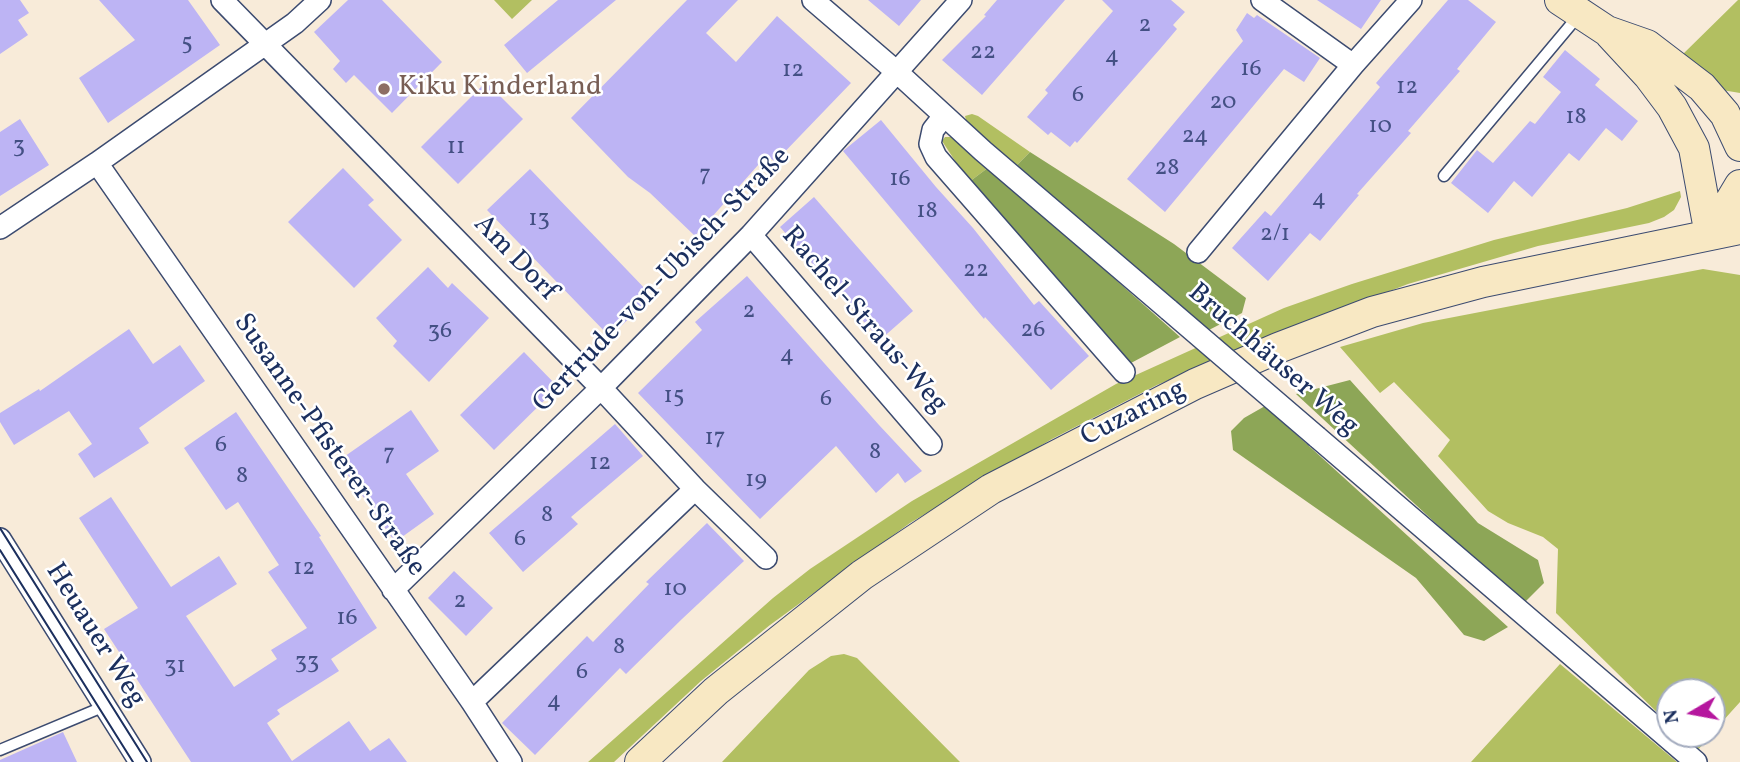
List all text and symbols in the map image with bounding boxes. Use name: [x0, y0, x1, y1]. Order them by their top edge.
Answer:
house number: 2: [1139, 13, 1151, 41]
house number: 5: [181, 31, 193, 59]
house number: 22: [970, 40, 996, 68]
house number: 4: [1105, 44, 1119, 72]
house number: 16: [1240, 57, 1262, 85]
house number: 12: [782, 58, 804, 86]
place label: Kiku Kinderland: [398, 72, 602, 106]
house number: 12: [1396, 75, 1418, 103]
marker: Kiku Kinderland: [376, 81, 392, 97]
house number: 6: [1072, 83, 1084, 111]
house number: 20: [1209, 90, 1237, 118]
house number: 18: [1565, 105, 1587, 133]
house number: 10: [1368, 114, 1392, 142]
house number: 24: [1182, 124, 1208, 152]
house number: 3: [13, 134, 25, 162]
house number: 11: [447, 135, 465, 163]
street label: Gertrude-von-Ubisch-Straße: [527, 141, 799, 421]
house number: 28: [1154, 156, 1180, 184]
house number: 7: [699, 163, 711, 191]
house number: 16: [889, 167, 911, 195]
house number: 4: [1312, 187, 1326, 215]
house number: 18: [916, 199, 938, 227]
house number: 13: [528, 207, 550, 235]
street label: Am Dorf: [465, 209, 563, 309]
street label: Rachel-Straus-Weg: [773, 221, 953, 421]
house number: 2/1: [1260, 222, 1290, 250]
house number: 22: [963, 258, 989, 286]
street label: Bruchhäuser Weg: [1180, 277, 1364, 445]
house number: 2: [743, 299, 755, 327]
street label: Susanne-Pfisterer-Straße: [225, 308, 431, 584]
house number: 26: [1020, 318, 1046, 346]
house number: 36: [428, 319, 452, 347]
house number: 4: [780, 343, 794, 371]
street label: Cuzaring: [1076, 374, 1192, 456]
house number: 15: [664, 384, 684, 412]
house number: 6: [820, 387, 832, 415]
house number: 17: [705, 426, 725, 454]
house number: 6: [215, 433, 227, 461]
house number: 8: [869, 440, 881, 468]
house number: 7: [383, 442, 395, 470]
house number: 12: [589, 451, 611, 479]
house number: 8: [236, 464, 248, 492]
house number: 19: [745, 468, 767, 496]
house number: 8: [541, 503, 553, 531]
house number: 6: [514, 527, 526, 555]
house number: 12: [293, 556, 315, 584]
street label: Heuauer Weg: [36, 558, 152, 714]
house number: 10: [663, 577, 687, 605]
house number: 2: [454, 589, 466, 617]
house number: 16: [336, 606, 358, 634]
house number: 8: [613, 635, 625, 663]
house number: 33: [295, 650, 319, 678]
house number: 31: [164, 654, 186, 682]
house number: 6: [576, 660, 588, 688]
north arrow: [1656, 678, 1726, 748]
house number: 4: [547, 689, 561, 717]
text: N: [1658, 707, 1686, 725]

